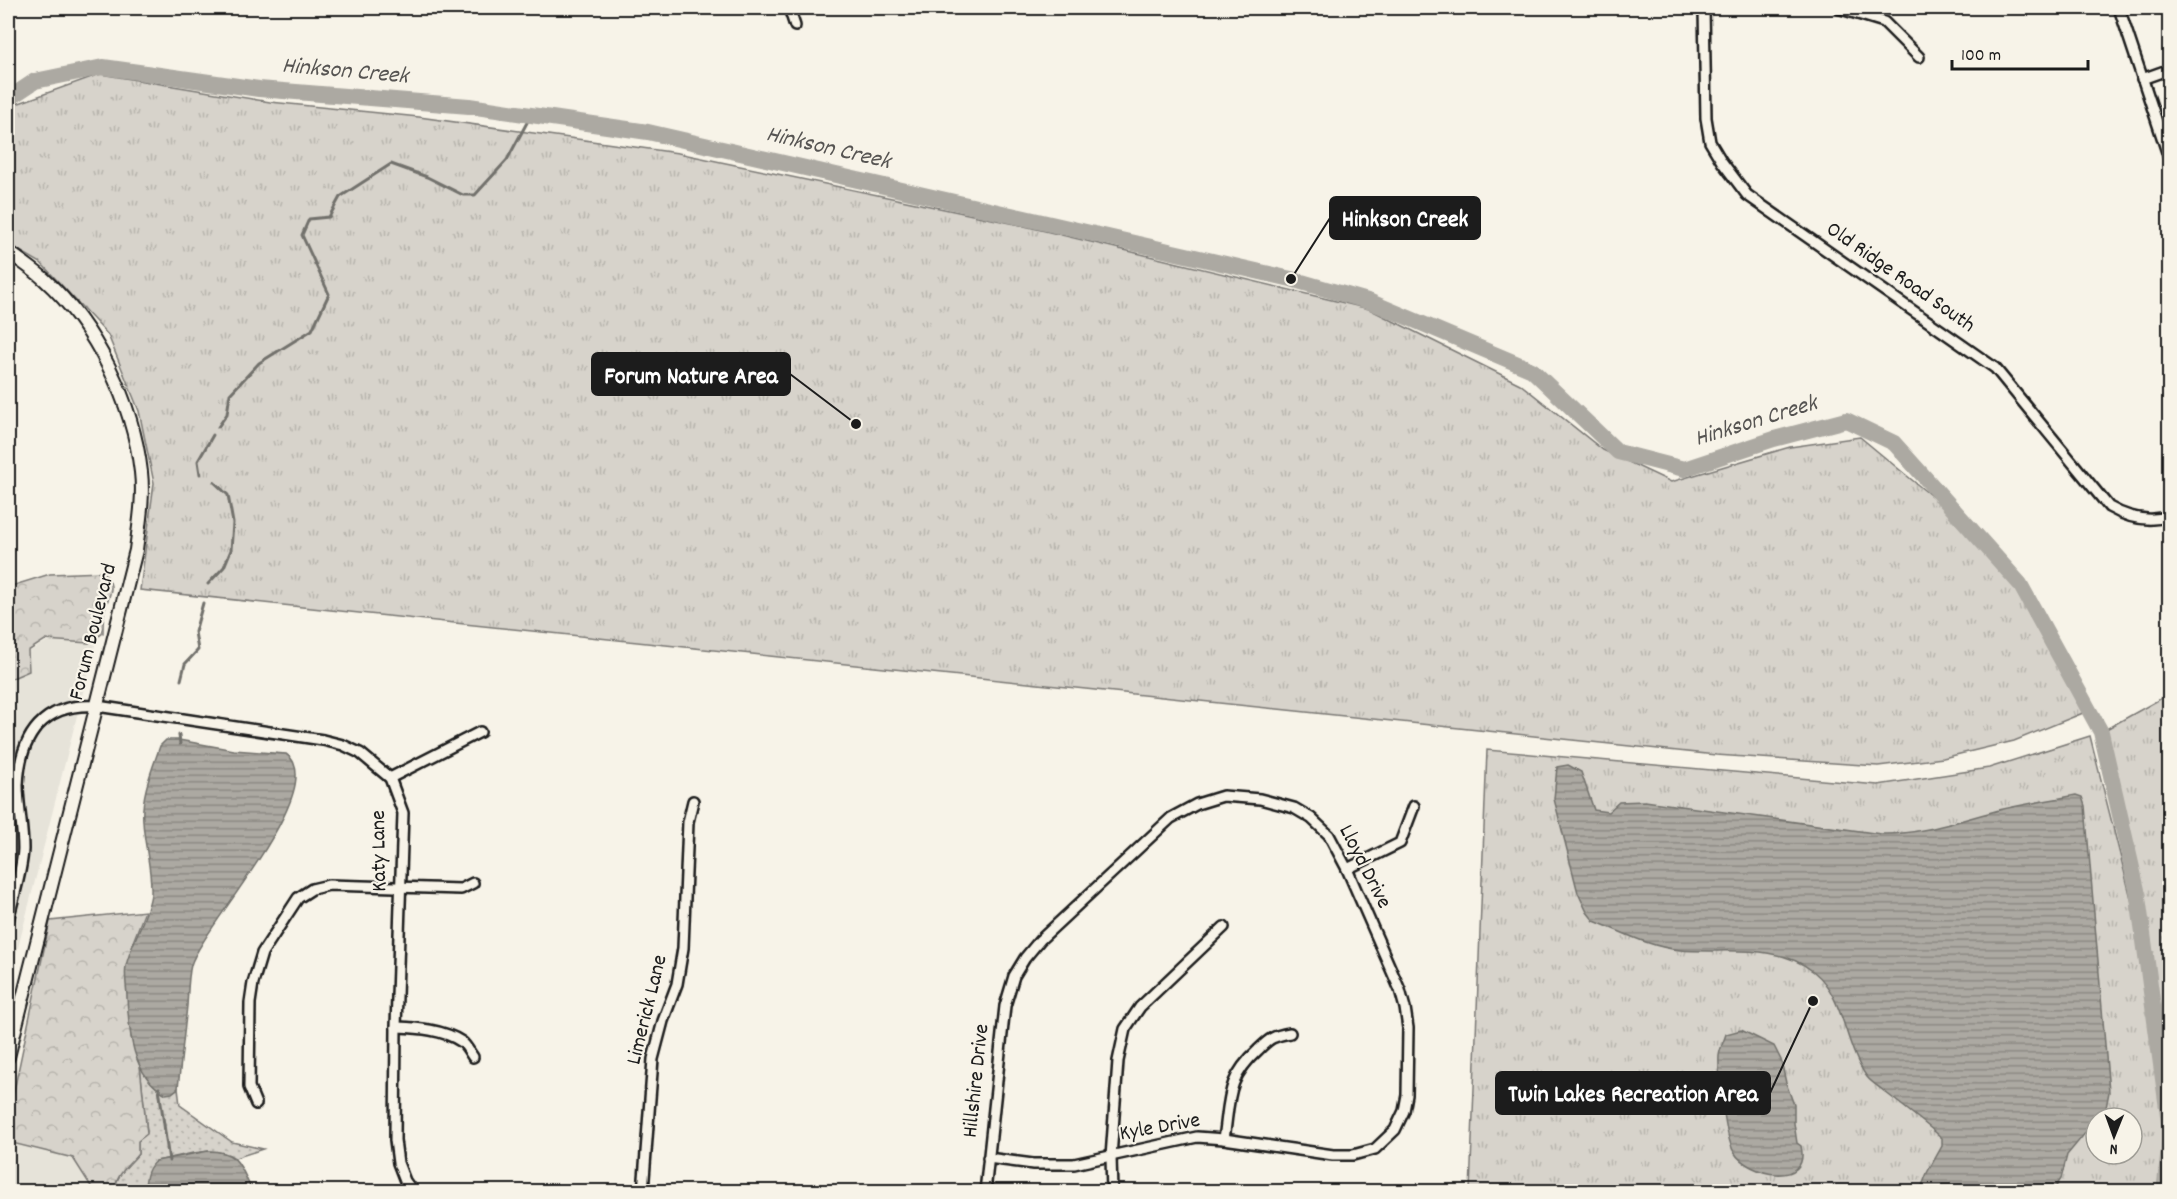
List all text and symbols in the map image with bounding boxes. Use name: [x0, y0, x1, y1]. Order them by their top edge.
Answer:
scale bar: [1952, 33, 2088, 71]
text: 100 m: [1961, 44, 2001, 69]
water label: Hinkson Creek: [280, 50, 412, 95]
water label: Hinkson Creek: [762, 118, 896, 180]
callout: Hinkson Creek: [1330, 197, 1480, 239]
text: Hinkson Creek: [1342, 204, 1469, 238]
street label: Old Ridge Road South: [1819, 215, 1981, 341]
callout: Forum Nature Area: [592, 353, 790, 395]
text: Forum Nature Area: [604, 361, 779, 395]
water label: Hinkson Creek: [1690, 387, 1824, 457]
street label: Forum Boulevard: [62, 560, 126, 704]
street label: Katy Lane: [364, 810, 396, 892]
street label: Lloyd Drive: [1330, 820, 1398, 914]
street label: Limerick Lane: [619, 952, 677, 1068]
street label: Hillshire Drive: [956, 1022, 998, 1140]
callout: Twin Lakes Recreation Area: [1496, 1072, 1770, 1114]
text: Twin Lakes Recreation Area: [1508, 1079, 1759, 1113]
street label: Kyle Drive: [1117, 1106, 1203, 1150]
north arrow: [2084, 1106, 2144, 1166]
text: N: [2110, 1137, 2118, 1160]

